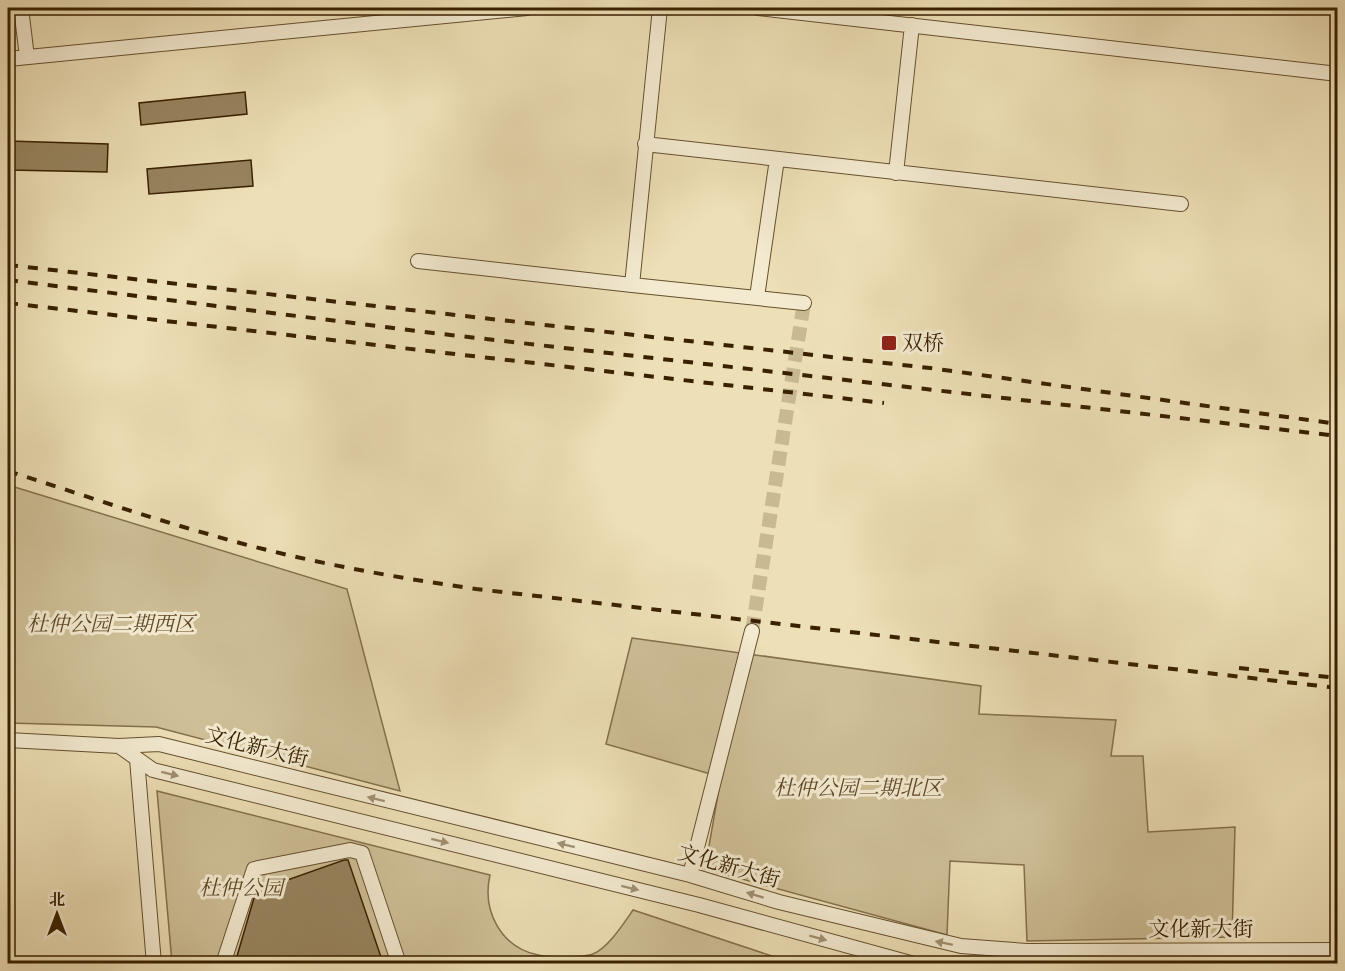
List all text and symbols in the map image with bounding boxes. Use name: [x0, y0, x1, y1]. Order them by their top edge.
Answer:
place label: 双桥: [902, 330, 944, 356]
marker: 双桥: [880, 334, 898, 352]
park label: 杜仲公园二期西区: [27, 611, 198, 637]
street label: 文化新大街: [203, 722, 311, 772]
one-way arrow: [160, 769, 179, 779]
park label: 杜仲公园二期北区: [774, 775, 945, 801]
one-way arrow: [367, 794, 386, 804]
one-way arrow: [431, 837, 449, 847]
street label: 文化新大街: [675, 839, 783, 893]
one-way arrow: [557, 840, 575, 850]
park label: 杜仲公园: [199, 875, 286, 901]
north arrow: [27, 884, 87, 944]
one-way arrow: [620, 884, 639, 894]
text: 北: [49, 890, 65, 909]
one-way arrow: [746, 890, 764, 899]
street label: 文化新大街: [1149, 916, 1254, 942]
one-way arrow: [809, 933, 827, 943]
one-way arrow: [934, 937, 953, 947]

